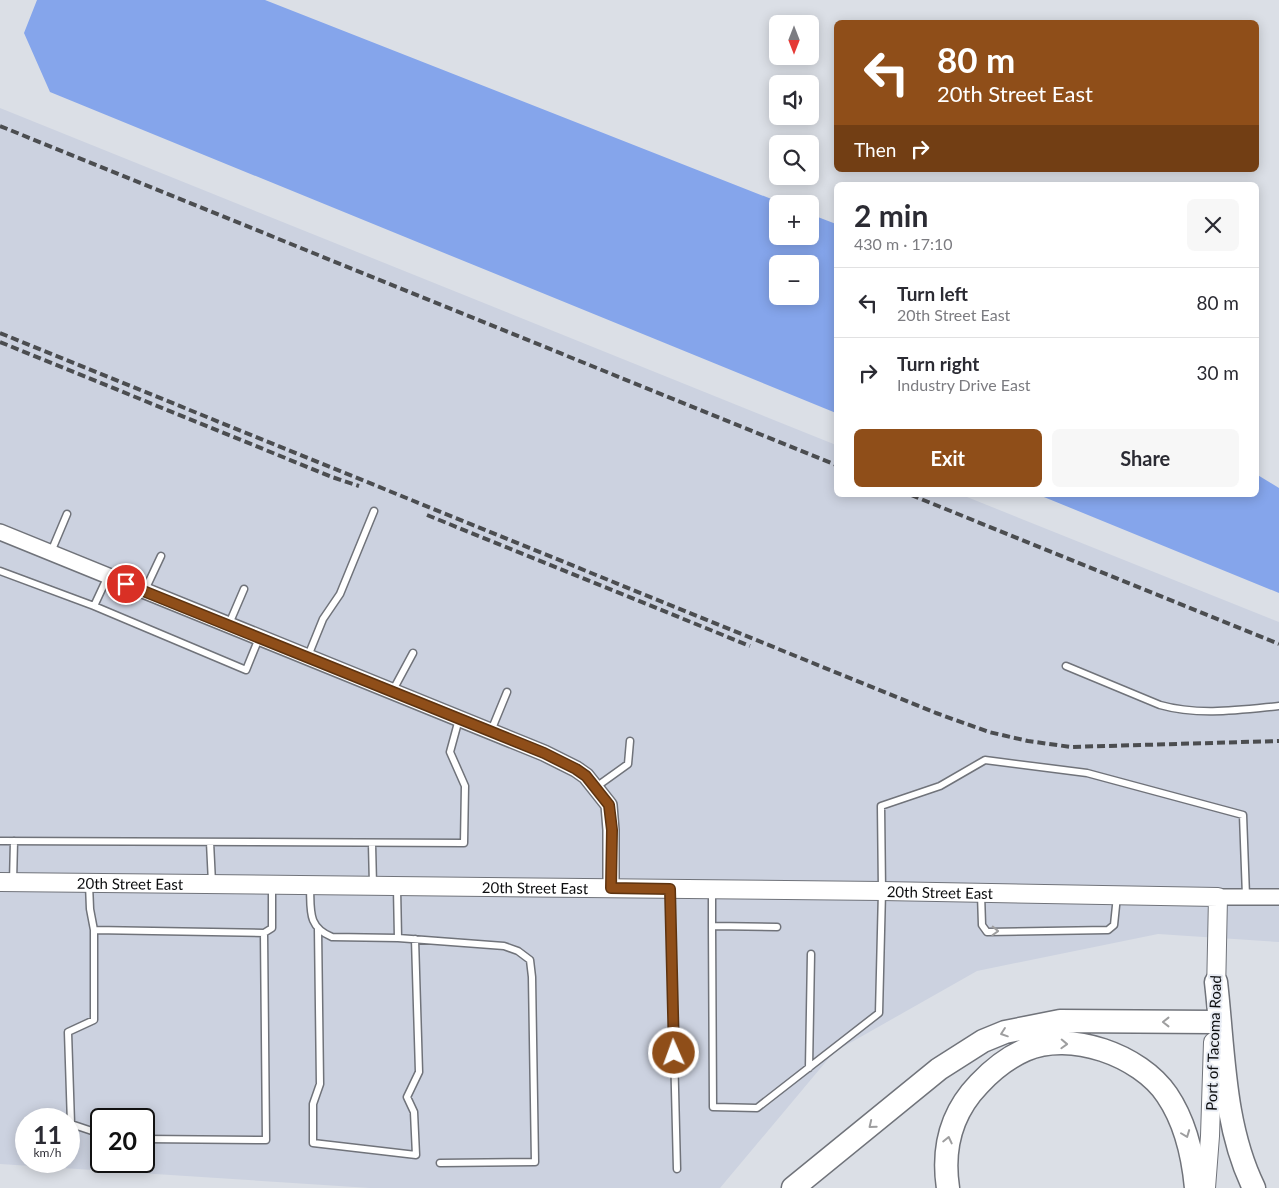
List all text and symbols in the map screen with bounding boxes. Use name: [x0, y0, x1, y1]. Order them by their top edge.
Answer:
north arrow: [769, 15, 819, 65]
map controls: [769, 15, 819, 305]
text: 80 m: [937, 38, 1015, 80]
icon: left: [854, 40, 919, 105]
button: sound: [769, 75, 819, 125]
text: 20th Street East: [937, 80, 1093, 107]
button: search: [769, 135, 819, 185]
icon: right: [906, 135, 934, 163]
text: Then: [854, 138, 896, 161]
button: +: [769, 195, 819, 245]
text: 2 min: [854, 197, 928, 233]
button: close: [1187, 199, 1239, 251]
text: 430 m · 17:10: [854, 234, 953, 253]
button: −: [769, 255, 819, 305]
text: Turn left: [897, 282, 968, 305]
icon: left: [854, 289, 882, 317]
text: 80 m: [1196, 291, 1239, 314]
text: 20th Street East: [897, 305, 1010, 324]
text: Turn right: [897, 352, 979, 375]
icon: right: [854, 359, 882, 387]
text: 30 m: [1196, 361, 1239, 384]
text: Industry Drive East: [897, 375, 1031, 394]
button: Exit: [854, 429, 1042, 487]
button: Share: [1052, 429, 1239, 487]
pin: [105, 563, 147, 605]
icon: arrive: [112, 570, 140, 598]
street label: 20th Street East: [77, 874, 184, 893]
street label: 20th Street East: [482, 878, 589, 897]
street label: 20th Street East: [887, 882, 994, 902]
one-way arrow: [992, 926, 1000, 937]
street label: Port of Tacoma Road: [1202, 975, 1224, 1111]
one-way arrow: [1161, 1017, 1169, 1027]
position arrow: [647, 1026, 699, 1078]
one-way arrow: [1001, 1027, 1009, 1037]
one-way arrow: [1061, 1039, 1069, 1050]
speed limit sign: 20: [90, 1108, 155, 1173]
text: 11: [33, 1119, 62, 1149]
one-way arrow: [869, 1119, 878, 1127]
one-way arrow: [1180, 1129, 1190, 1137]
one-way arrow: [942, 1135, 953, 1144]
text: km/h: [33, 1145, 62, 1160]

